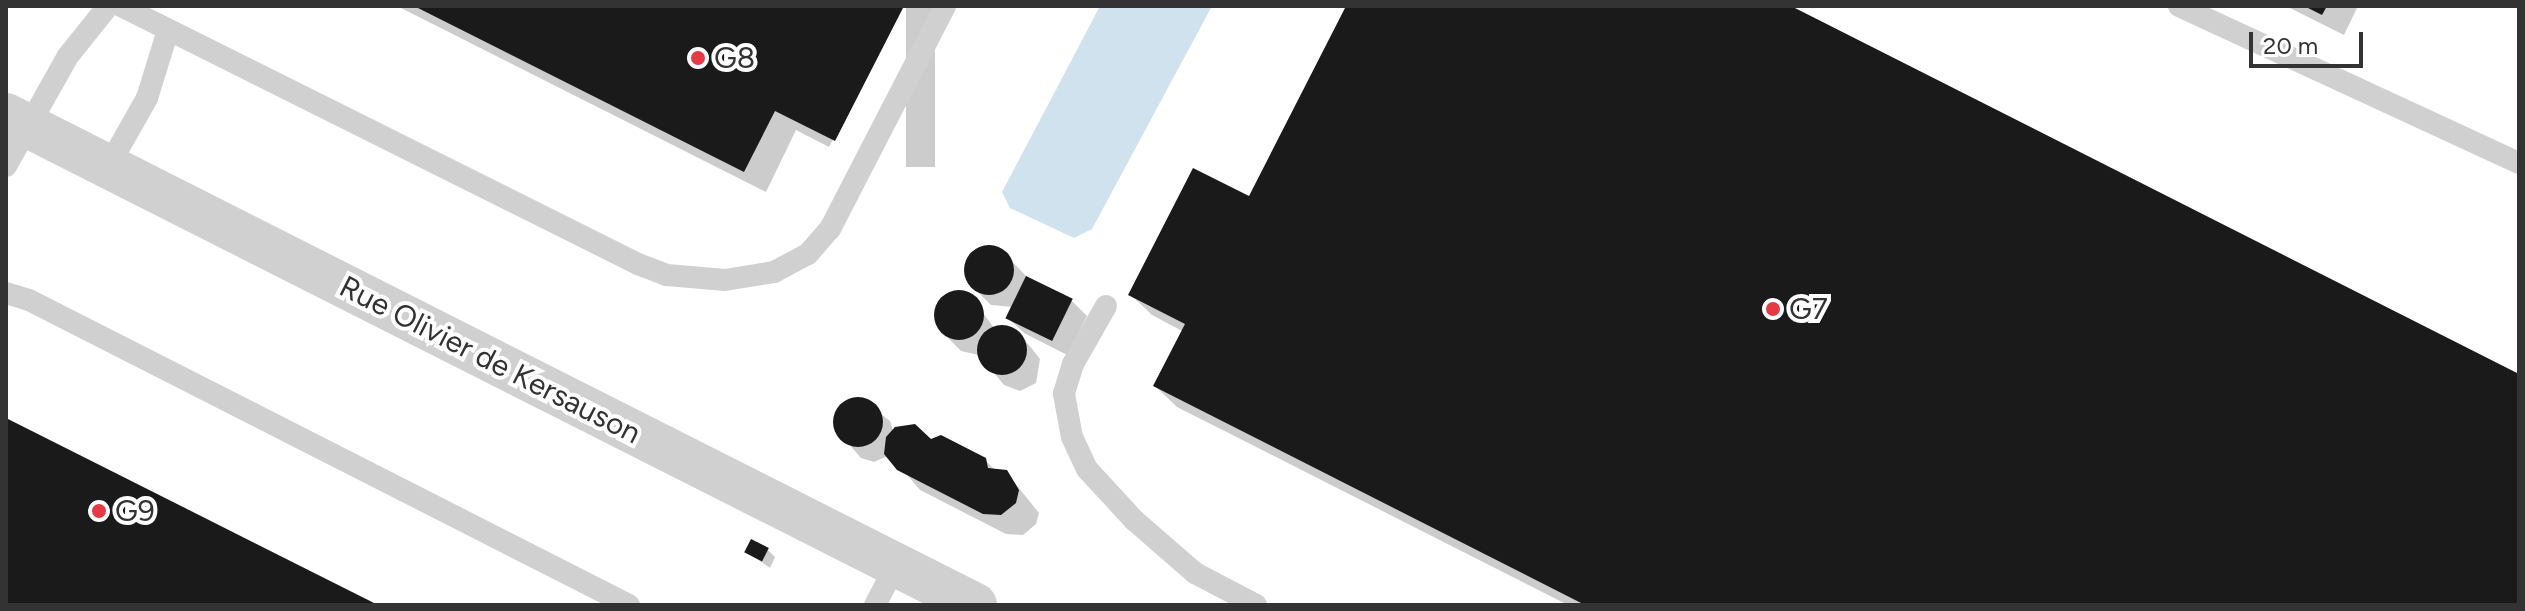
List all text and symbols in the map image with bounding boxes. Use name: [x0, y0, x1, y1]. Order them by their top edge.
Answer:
scale bar: [2253, 16, 2367, 66]
text: 20 m: [2263, 31, 2318, 60]
place label: G8: [714, 40, 755, 76]
marker: G8: [689, 49, 707, 67]
street label: Rue Olivier de Kersauson: [334, 268, 646, 452]
place label: G7: [1789, 291, 1828, 327]
marker: G7: [1764, 300, 1782, 318]
place label: G9: [115, 493, 155, 529]
marker: G9: [90, 502, 108, 520]

